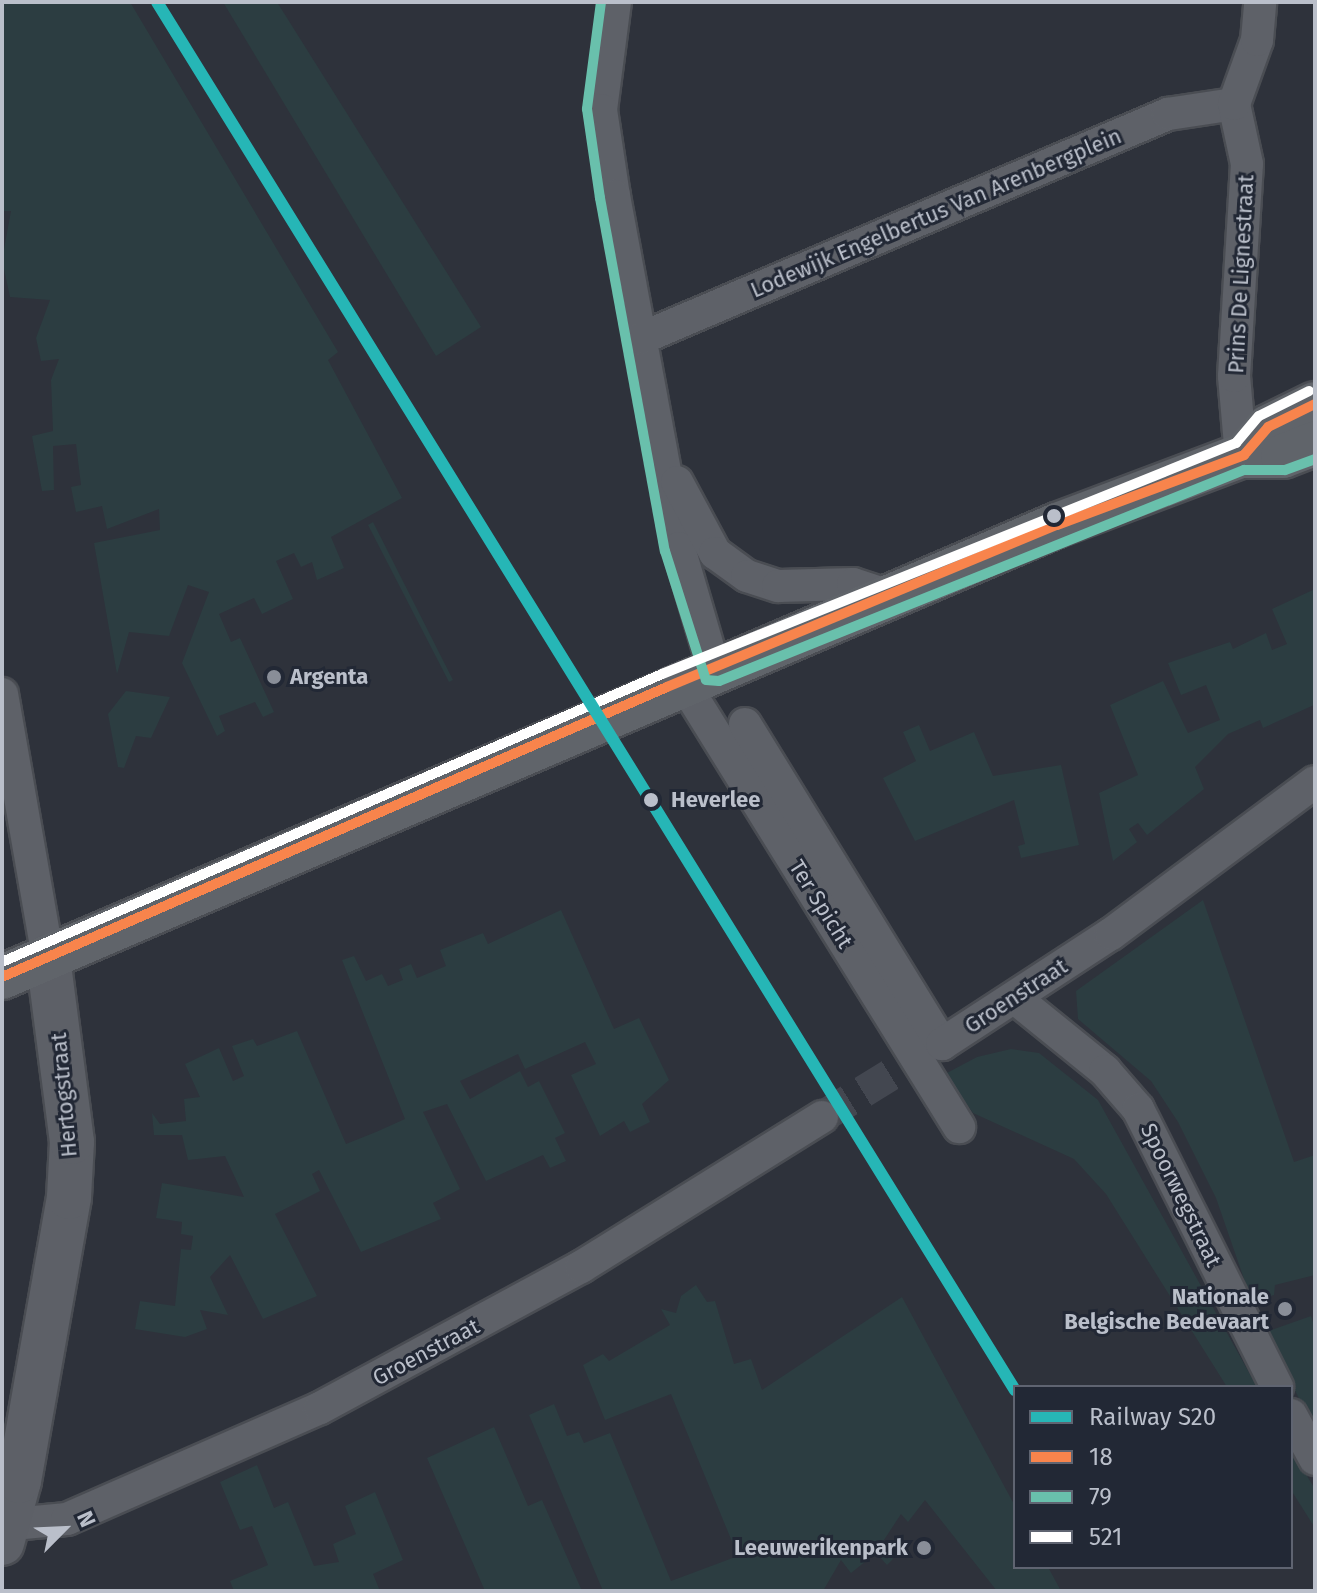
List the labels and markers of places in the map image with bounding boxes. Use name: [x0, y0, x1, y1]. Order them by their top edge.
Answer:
unlabelled marker: [1046, 508, 1062, 524]
place label: Argenta: [290, 664, 368, 690]
marker: Argenta: [265, 668, 283, 686]
marker: Heverlee: [638, 787, 664, 813]
place label: Heverlee: [671, 787, 760, 813]
place label: Nationale Belgische Bedevaart: [1064, 1283, 1269, 1334]
marker: Nationale Belgische Bedevaart: [1276, 1300, 1294, 1318]
place label: Leeuwerikenpark: [734, 1535, 908, 1561]
marker: Leeuwerikenpark: [915, 1539, 933, 1557]

